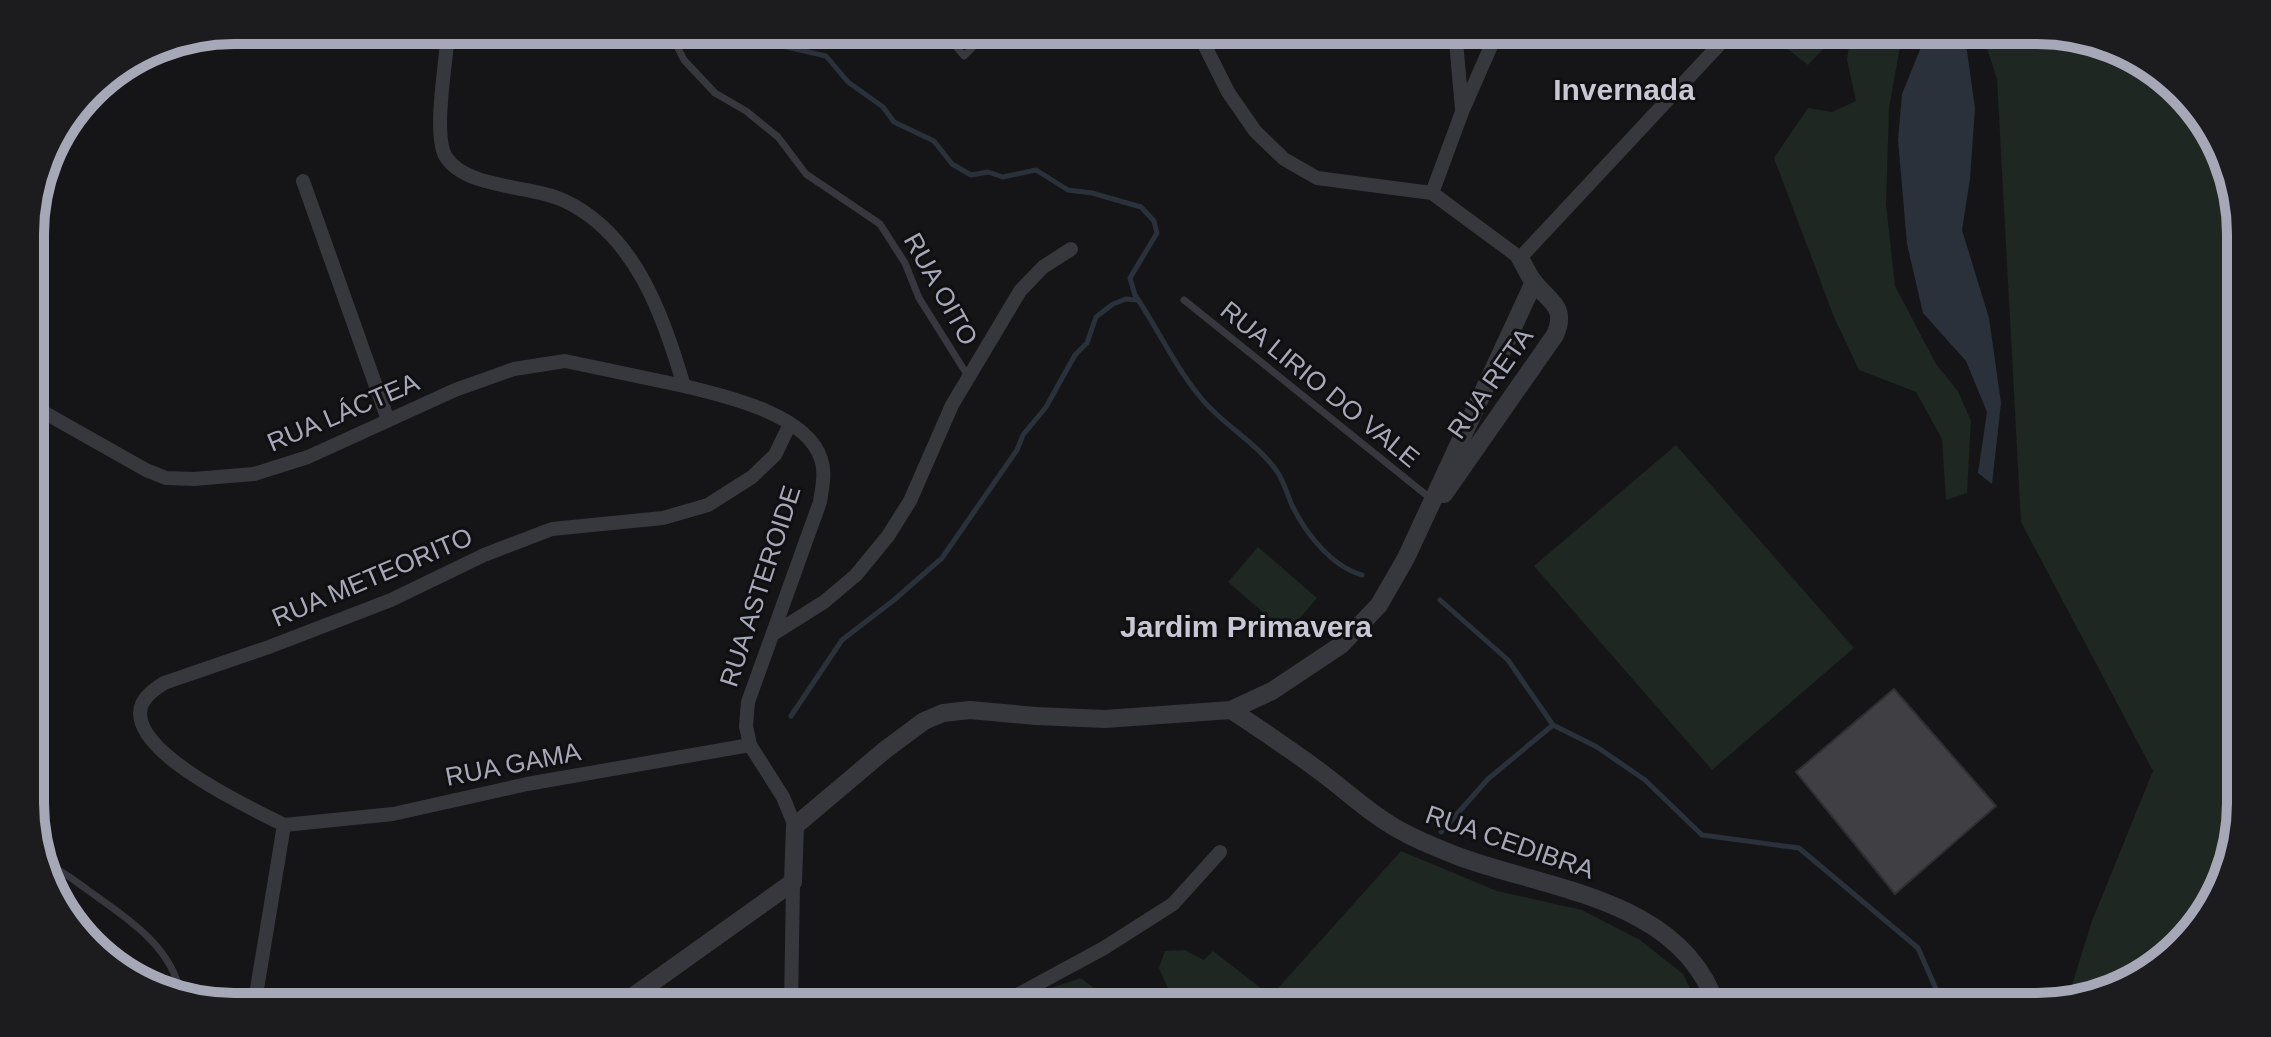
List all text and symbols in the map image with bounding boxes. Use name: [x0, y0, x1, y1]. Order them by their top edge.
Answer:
district label: Invernada: [1553, 73, 1695, 106]
street label: RUA OITO: [898, 228, 984, 350]
street label: RUA LIRIO DO VALE: [1215, 295, 1425, 473]
street label: RUA RETA: [1441, 321, 1539, 444]
street label: RUA LÁCTEA: [263, 366, 424, 457]
street label: RUA ASTEROIDE: [713, 482, 807, 690]
street label: RUA METEORITO: [267, 521, 477, 633]
district label: Jardim Primavera: [1120, 610, 1372, 643]
street label: RUA GAMA: [443, 736, 584, 792]
street label: RUA CEDIBRA: [1422, 799, 1599, 885]

